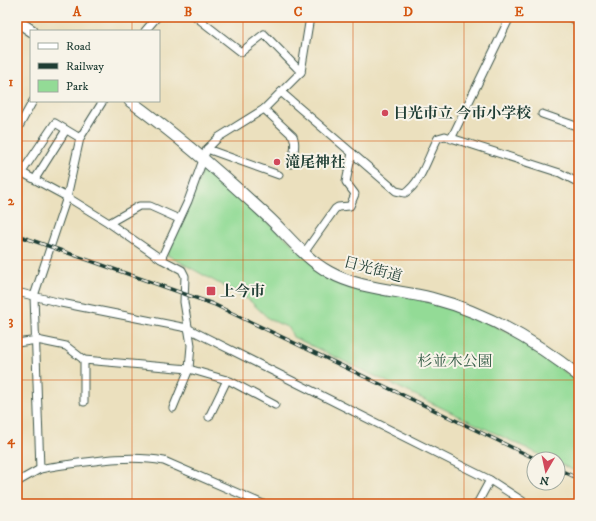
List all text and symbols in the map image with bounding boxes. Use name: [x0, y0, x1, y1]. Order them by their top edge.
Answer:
text: A: [72, 4, 82, 20]
text: B: [184, 4, 192, 20]
text: C: [294, 4, 303, 20]
text: D: [403, 4, 413, 20]
text: E: [514, 4, 524, 20]
legend: [30, 30, 160, 102]
text: Road: [66, 39, 91, 54]
text: Railway: [66, 59, 104, 74]
text: 1: [9, 74, 14, 90]
text: Park: [66, 79, 88, 94]
place label: 日光市立 今市小学校: [393, 104, 531, 123]
marker: 日光市立 今市小学校: [380, 108, 390, 118]
place label: 滝尾神社: [285, 153, 345, 172]
marker: 滝尾神社: [272, 157, 282, 167]
text: 2: [8, 193, 15, 209]
street label: 日光街道: [341, 253, 404, 286]
place label: 上今市: [220, 282, 265, 301]
marker: 上今市: [205, 285, 217, 297]
text: 3: [9, 313, 14, 329]
park label: 杉並木公園: [417, 352, 493, 371]
text: 4: [6, 432, 15, 449]
north arrow: [526, 451, 566, 491]
text: N: [539, 472, 550, 488]

